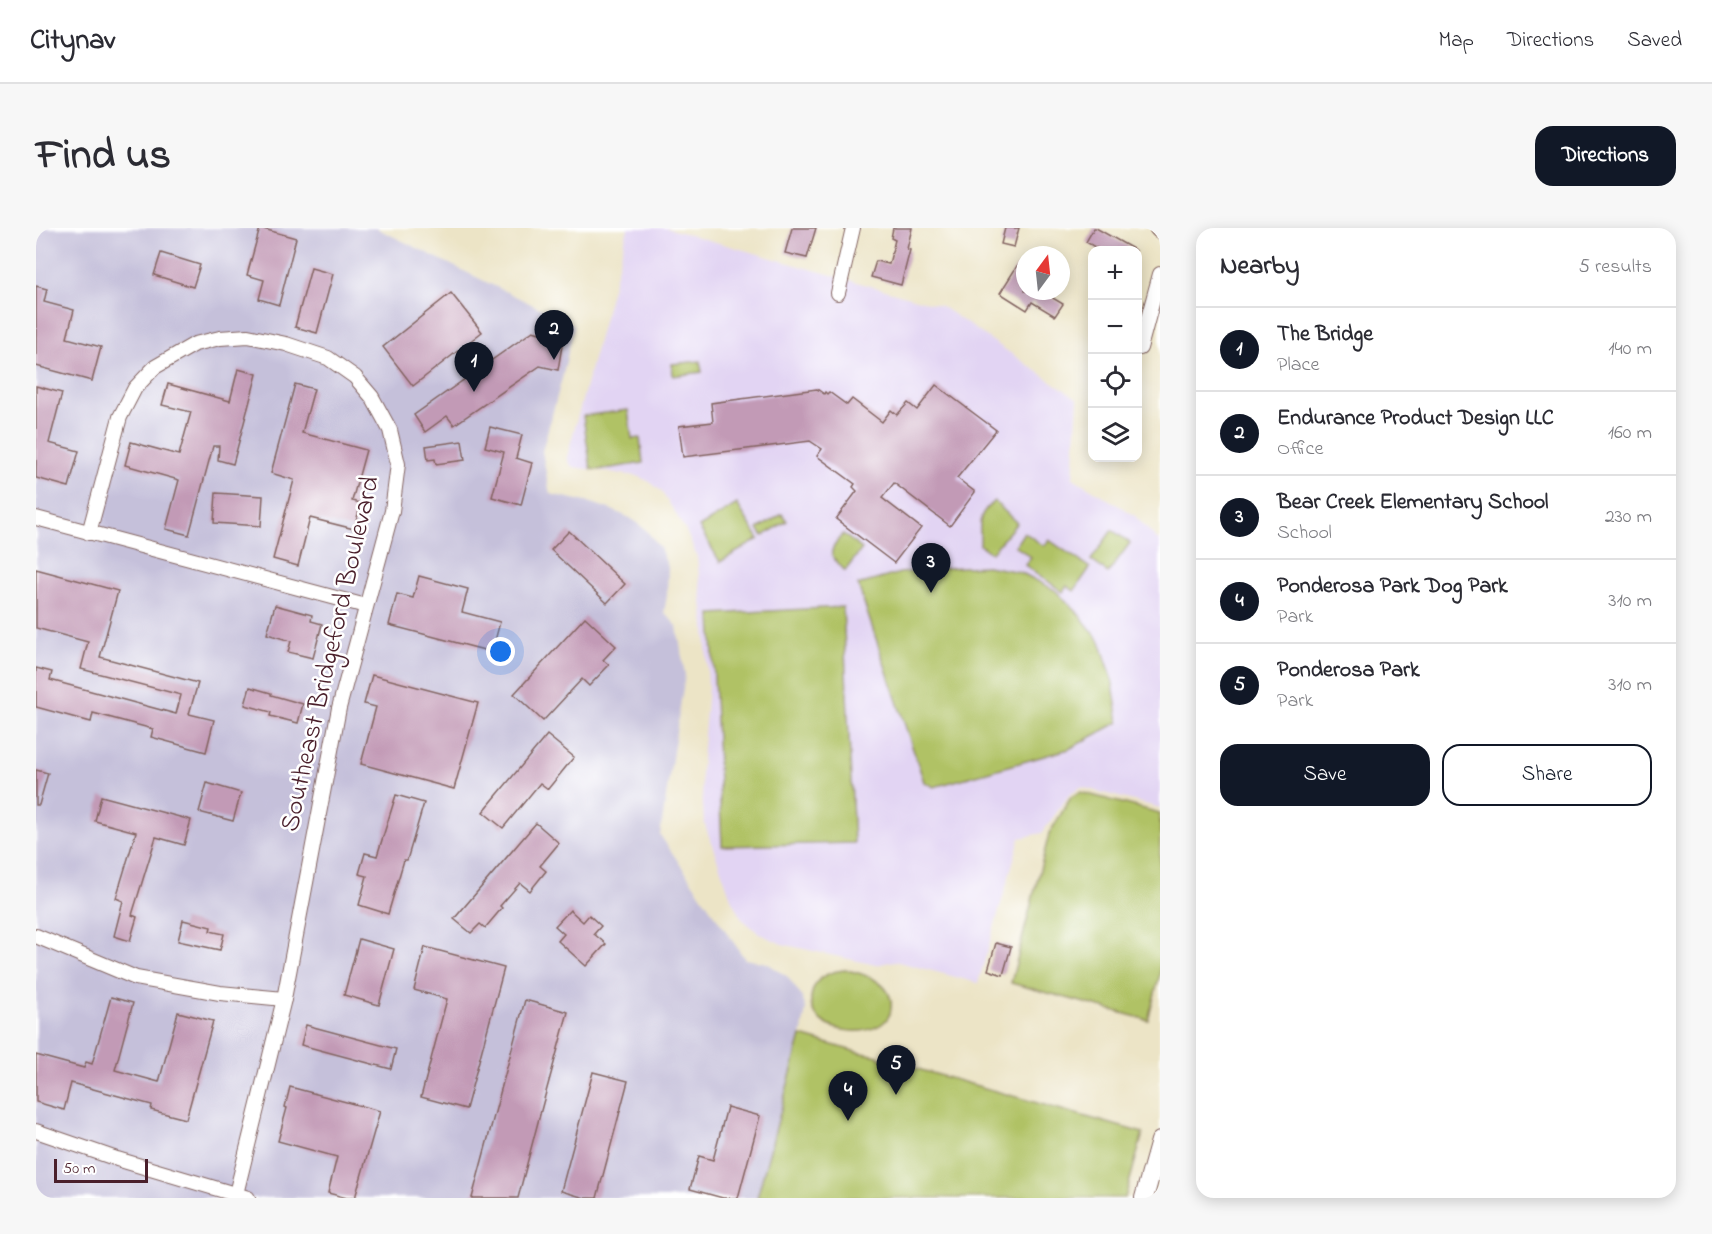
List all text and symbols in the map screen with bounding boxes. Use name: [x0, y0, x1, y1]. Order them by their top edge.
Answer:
text: Citynav: [30, 21, 115, 62]
text: Map: [1438, 26, 1474, 56]
text: Directions: [1507, 26, 1594, 56]
text: Saved: [1627, 26, 1682, 56]
text: Find us: [36, 126, 171, 187]
button: Directions: [1535, 126, 1676, 186]
north arrow: [1016, 246, 1070, 300]
map controls: [1088, 246, 1142, 462]
button: +: [1088, 246, 1142, 300]
text: Nearby: [1220, 248, 1299, 286]
text: 5 results: [1579, 253, 1652, 282]
button: −: [1088, 300, 1142, 354]
pin: 2: [534, 310, 574, 360]
text: The Bridge: [1277, 319, 1373, 351]
text: 1: [1236, 335, 1243, 364]
text: 140 m: [1608, 335, 1652, 364]
pin: 1: [454, 342, 494, 392]
text: Place: [1277, 351, 1319, 380]
button: locate: [1088, 354, 1142, 408]
text: Endurance Product Design LLC: [1277, 403, 1554, 435]
button: layers: [1088, 408, 1142, 462]
text: 2: [1235, 419, 1244, 448]
text: 160 m: [1608, 419, 1652, 448]
text: Office: [1277, 435, 1323, 464]
street label: Southeast Bridgeford Boulevard: [271, 472, 391, 836]
text: Bear Creek Elementary School: [1277, 487, 1548, 519]
text: 3: [1235, 503, 1244, 532]
text: 230 m: [1605, 503, 1652, 532]
text: School: [1277, 519, 1332, 548]
pin: 3: [912, 544, 950, 593]
text: Ponderosa Park Dog Park: [1277, 571, 1508, 603]
text: 4: [1235, 587, 1244, 616]
text: 310 m: [1608, 587, 1652, 616]
text: Park: [1277, 603, 1313, 632]
your location: [486, 637, 515, 666]
text: Ponderosa Park: [1277, 655, 1420, 687]
text: 5: [1234, 671, 1245, 700]
text: 310 m: [1608, 671, 1652, 700]
text: Park: [1277, 687, 1313, 716]
button: Save: [1220, 744, 1430, 806]
button: Share: [1442, 744, 1652, 806]
pin: 5: [876, 1046, 916, 1095]
pin: 4: [828, 1072, 868, 1121]
scale bar: [54, 1156, 148, 1184]
text: 50 m: [63, 1157, 95, 1181]

